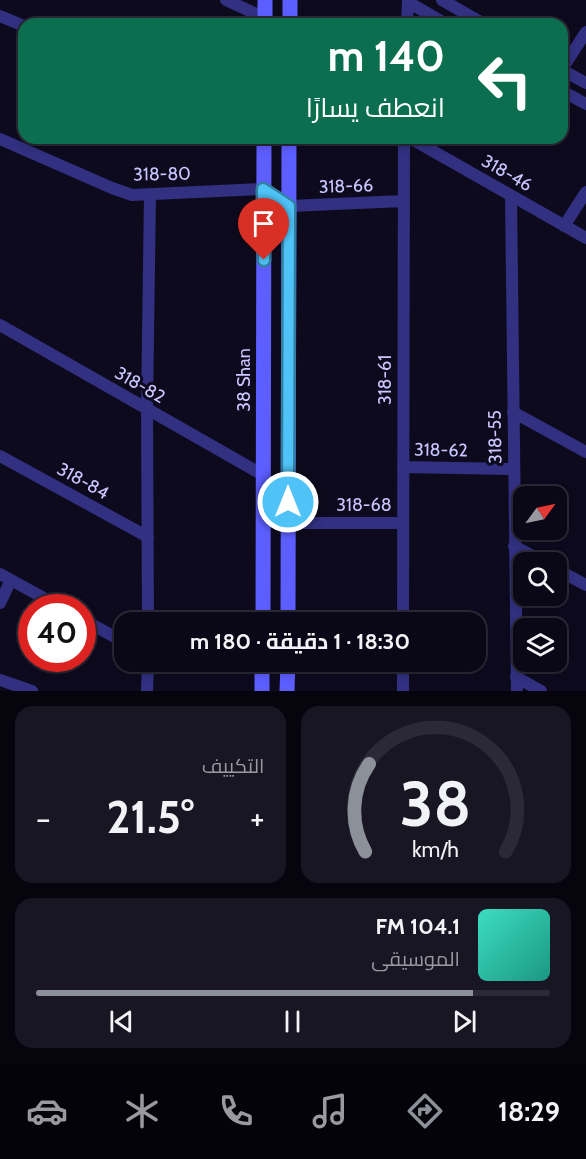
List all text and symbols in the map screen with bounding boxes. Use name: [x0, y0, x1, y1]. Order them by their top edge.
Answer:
text: 140 m: [328, 30, 445, 82]
icon: left: [466, 42, 544, 120]
text: انعطف يسارًا: [306, 91, 445, 124]
street label: 318-46: [478, 150, 536, 196]
street label: 318-80: [133, 162, 191, 186]
street label: 318-66: [318, 174, 374, 198]
pin: [238, 198, 289, 260]
icon: arrive: [247, 207, 280, 240]
street label: 38 Shan: [233, 348, 255, 412]
street label: 318-61: [374, 355, 396, 405]
street label: 318-82: [111, 362, 169, 408]
street label: 318-55: [484, 410, 506, 464]
street label: 318-62: [414, 439, 468, 461]
street label: 318-84: [53, 458, 113, 504]
position arrow: [256, 470, 320, 534]
north arrow: [513, 486, 567, 540]
map controls: [513, 486, 567, 672]
street label: 318-68: [336, 494, 392, 516]
button: search: [513, 552, 567, 606]
speed limit sign: 40: [18, 594, 96, 672]
button: layers: [513, 618, 567, 672]
text: 18:30 · 1 دقيقة · 180 m: [190, 628, 410, 655]
text: التكييف: [202, 754, 265, 778]
text: 38: [400, 766, 471, 842]
text: 21.5°: [106, 790, 194, 844]
text: −: [36, 798, 51, 838]
text: +: [250, 798, 264, 838]
text: km/h: [412, 836, 459, 862]
text: 104.1 FM: [376, 913, 460, 940]
text: الموسيقى: [371, 947, 460, 971]
icon: previous: [105, 1005, 138, 1038]
icon: pause: [276, 1005, 309, 1038]
icon: next: [448, 1005, 481, 1038]
icon: car: [26, 1090, 68, 1132]
icon: climate: [121, 1090, 163, 1132]
icon: phone: [215, 1090, 257, 1132]
icon: music: [309, 1090, 351, 1132]
icon: directions: [404, 1090, 446, 1132]
text: 18:29: [498, 1095, 560, 1128]

